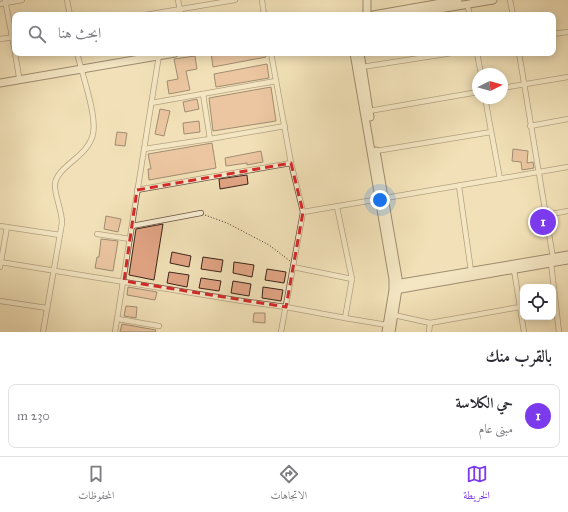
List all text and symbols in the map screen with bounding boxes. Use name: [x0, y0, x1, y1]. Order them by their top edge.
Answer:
search box: [12, 12, 556, 56]
icon: search: [26, 23, 48, 45]
text: ابحث هنا: [58, 24, 101, 42]
north arrow: [472, 68, 508, 104]
your location: [370, 190, 390, 210]
pin: 1: [530, 207, 556, 237]
map controls: [520, 284, 556, 320]
button: locate: [520, 284, 556, 320]
text: بالقرب منك: [486, 346, 552, 367]
text: حي الكلاسة: [455, 394, 513, 412]
text: 230 m: [17, 408, 50, 424]
text: 1: [535, 408, 541, 424]
text: مبنى عام: [479, 421, 513, 437]
tab: المحفوظات: [78, 463, 114, 506]
tab: الاتجاهات: [270, 463, 307, 506]
tab: الخريطة: [463, 463, 490, 506]

